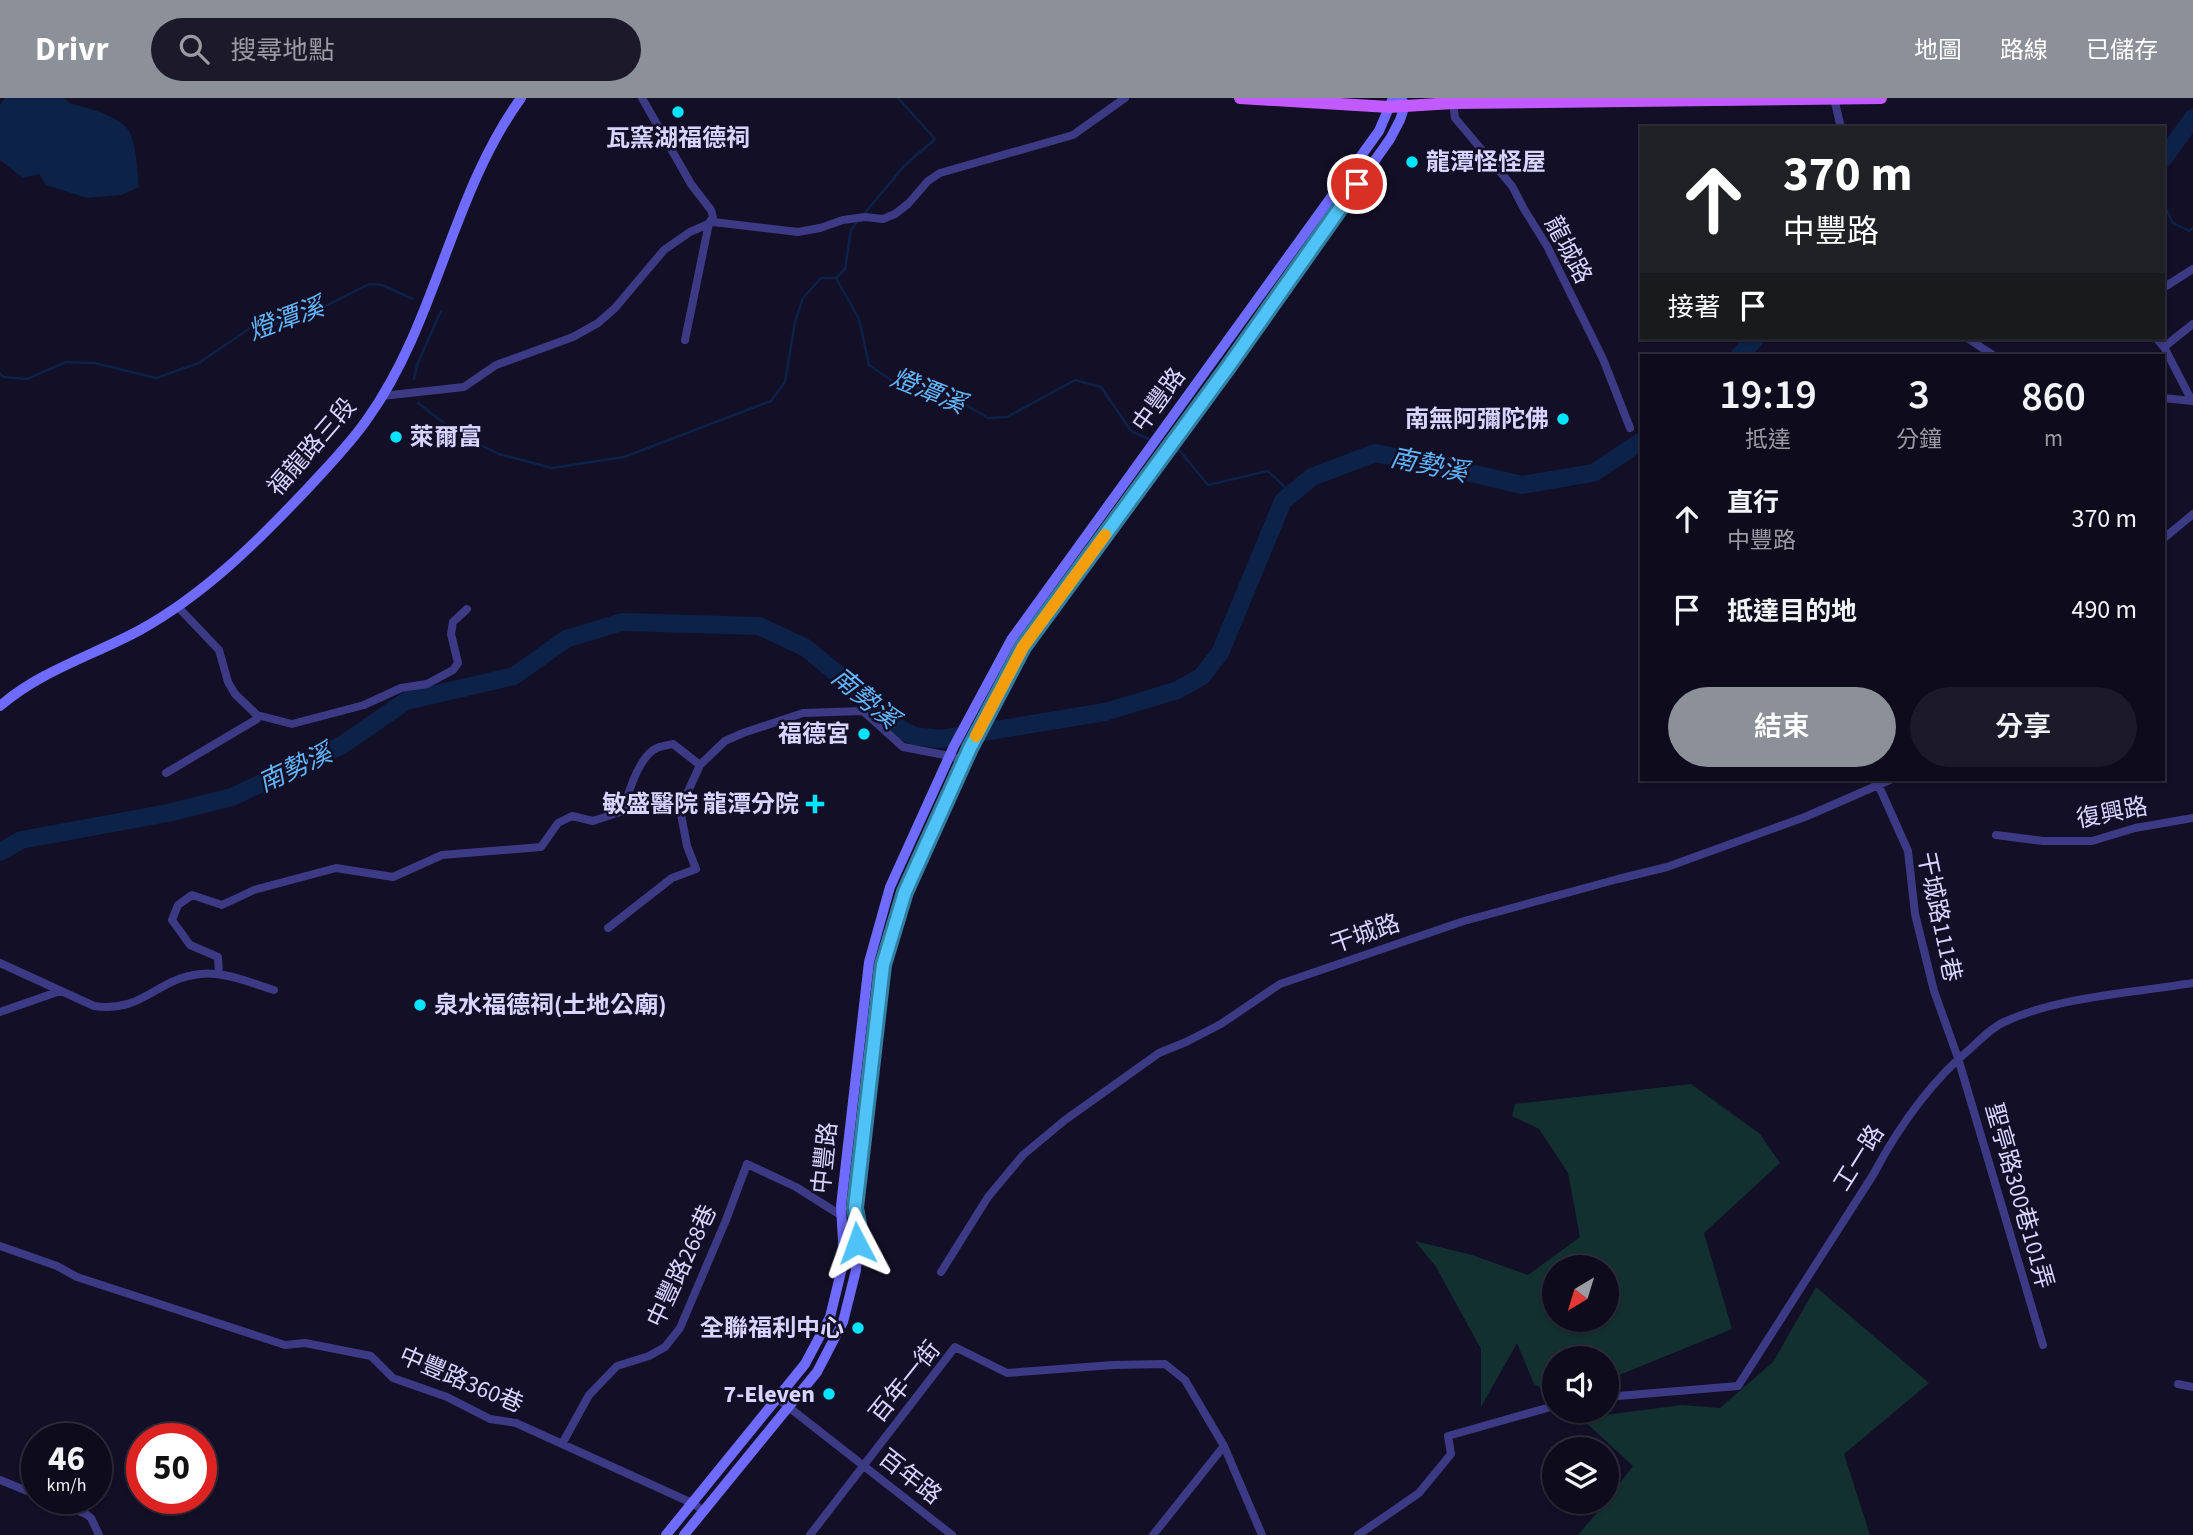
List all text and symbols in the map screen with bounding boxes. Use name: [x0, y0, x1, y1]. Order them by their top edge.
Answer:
search box: [151, 18, 641, 81]
text: Drivr: [35, 26, 109, 73]
icon: search: [175, 30, 213, 68]
text: 搜尋地點: [231, 32, 335, 69]
text: 地圖: [1914, 33, 1962, 68]
text: 路線: [2000, 33, 2048, 68]
text: 已儲存: [2086, 33, 2158, 68]
marker: 瓦窯湖福德祠: [670, 104, 686, 120]
place label: 瓦窯湖福德祠: [606, 121, 750, 156]
text: 370 m: [1783, 140, 1912, 210]
place label: 龍潭怪怪屋: [1426, 145, 1546, 180]
pin: [1327, 154, 1387, 214]
marker: 龍潭怪怪屋: [1404, 154, 1420, 170]
icon: ahead: [1668, 154, 1759, 245]
icon: arrive: [1338, 165, 1376, 203]
text: 中豐路: [1783, 209, 1879, 255]
street label: 龍城路: [1536, 210, 1600, 290]
water label: 燈潭溪: [243, 287, 333, 350]
icon: arrive: [1734, 287, 1772, 325]
text: 接著: [1668, 289, 1720, 326]
water label: 燈潭溪: [885, 359, 975, 424]
street label: 中豐路: [1124, 361, 1194, 439]
text: 19:19: [1719, 365, 1817, 425]
text: 3: [1908, 365, 1930, 425]
text: 860: [2021, 367, 2086, 427]
street label: 福龍路三段: [259, 390, 365, 504]
place label: 南無阿彌陀佛: [1405, 402, 1549, 437]
marker: 南無阿彌陀佛: [1555, 411, 1571, 427]
place label: 萊爾富: [410, 420, 482, 455]
text: m: [2044, 422, 2063, 455]
text: 抵達: [1745, 423, 1791, 456]
text: 分鐘: [1896, 423, 1942, 456]
marker: 萊爾富: [388, 429, 404, 445]
water label: 南勢溪: [1387, 439, 1475, 492]
text: 直行: [1727, 484, 1779, 521]
icon: ahead: [1668, 500, 1706, 538]
text: 370 m: [2071, 500, 2137, 537]
text: 中豐路: [1727, 524, 1796, 557]
icon: arrive: [1668, 591, 1706, 629]
text: 490 m: [2071, 591, 2137, 628]
text: 抵達目的地: [1727, 593, 1857, 630]
water label: 南勢溪: [823, 659, 910, 740]
button: 結束: [1668, 687, 1896, 767]
button: 分享: [1910, 687, 2137, 767]
place label: 福德宮: [778, 717, 850, 752]
marker: 福德宮: [856, 726, 872, 742]
water label: 南勢溪: [252, 733, 342, 801]
place label: 敏盛醫院 龍潭分院: [602, 787, 799, 822]
street label: 復興路: [2073, 789, 2151, 837]
marker: 敏盛醫院 龍潭分院: [805, 794, 825, 814]
street label: 干城路111巷: [1908, 849, 1970, 985]
street label: 干城路: [1325, 906, 1405, 962]
place label: 泉水福德祠(土地公廟): [434, 988, 667, 1023]
marker: 泉水福德祠(土地公廟): [412, 997, 428, 1013]
street label: 聖亭路300巷101弄: [1976, 1099, 2062, 1293]
street label: 工一路: [1825, 1118, 1893, 1198]
street label: 中豐路: [804, 1120, 846, 1196]
street label: 中豐路268巷: [638, 1199, 726, 1333]
position arrow: [820, 1206, 894, 1280]
north arrow: [1542, 1255, 1619, 1332]
map controls: [1542, 1255, 1619, 1514]
place label: 全聯福利中心: [700, 1311, 844, 1346]
marker: 全聯福利中心: [850, 1320, 866, 1336]
street label: 百年一街: [861, 1334, 949, 1430]
street label: 中豐路360巷: [394, 1338, 528, 1422]
button: sound: [1542, 1346, 1619, 1423]
place label: 7-Eleven: [724, 1377, 815, 1412]
marker: 7-Eleven: [821, 1386, 837, 1402]
speed limit sign: 50: [126, 1423, 217, 1514]
text: 46: [48, 1434, 85, 1484]
button: layers: [1542, 1437, 1619, 1514]
street label: 百年路: [871, 1441, 949, 1513]
text: km/h: [47, 1473, 86, 1498]

